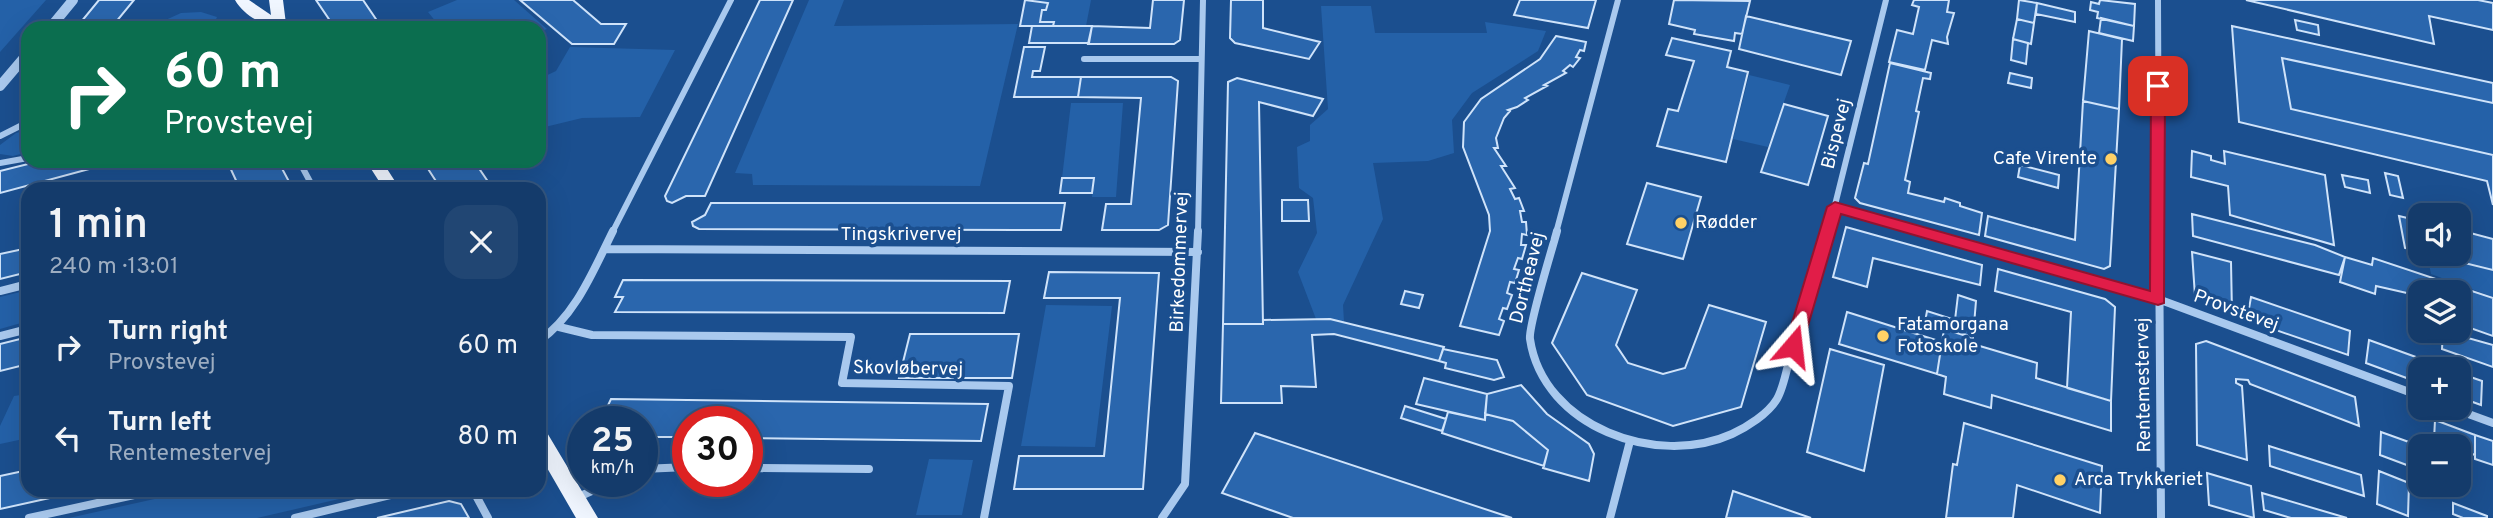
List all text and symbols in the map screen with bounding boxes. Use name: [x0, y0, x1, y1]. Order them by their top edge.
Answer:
text: 60 m: [164, 44, 282, 106]
icon: right: [49, 49, 140, 140]
pin: [2128, 56, 2188, 116]
icon: arrive: [2139, 67, 2177, 105]
street label: Bispevej: [1817, 96, 1857, 172]
text: Provstevej: [164, 105, 314, 145]
place label: Cafe Virente: [1993, 147, 2097, 171]
marker: Cafe Virente: [2103, 151, 2119, 167]
street label: Birkedommervej: [1166, 191, 1194, 333]
text: 1 min: [49, 200, 148, 253]
map controls: [2408, 203, 2471, 497]
button: sound: [2408, 203, 2471, 266]
button: close: [444, 205, 518, 279]
place label: Rødder: [1695, 211, 1758, 235]
marker: Rødder: [1673, 215, 1689, 231]
street label: Tingskrivervej: [840, 223, 962, 247]
street label: Dortheavej: [1505, 230, 1551, 326]
text: 240 m · 13:01: [49, 253, 179, 282]
button: layers: [2408, 280, 2471, 343]
street label: Provstevej: [2190, 285, 2282, 337]
position arrow: [1756, 309, 1830, 383]
place label: Fatamorgana Fotoskole: [1897, 313, 2009, 359]
text: Turn right: [108, 316, 228, 349]
street label: Rentemestervej: [2131, 317, 2157, 453]
icon: right: [49, 328, 87, 366]
marker: Fatamorgana Fotoskole: [1875, 328, 1891, 344]
text: 60 m: [458, 330, 518, 363]
text: Provstevej: [108, 349, 216, 378]
street label: Skovløbervej: [853, 356, 963, 382]
button: +: [2408, 357, 2471, 420]
speed limit sign: 30: [672, 406, 763, 497]
text: Turn left: [108, 407, 212, 440]
icon: left: [49, 419, 87, 457]
text: 25: [591, 420, 634, 464]
text: 80 m: [458, 421, 518, 454]
button: −: [2408, 434, 2471, 497]
text: Rentemestervej: [108, 440, 272, 469]
text: km/h: [591, 457, 634, 480]
place label: Arca Trykkeriet: [2074, 468, 2203, 492]
marker: Arca Trykkeriet: [2052, 472, 2068, 488]

